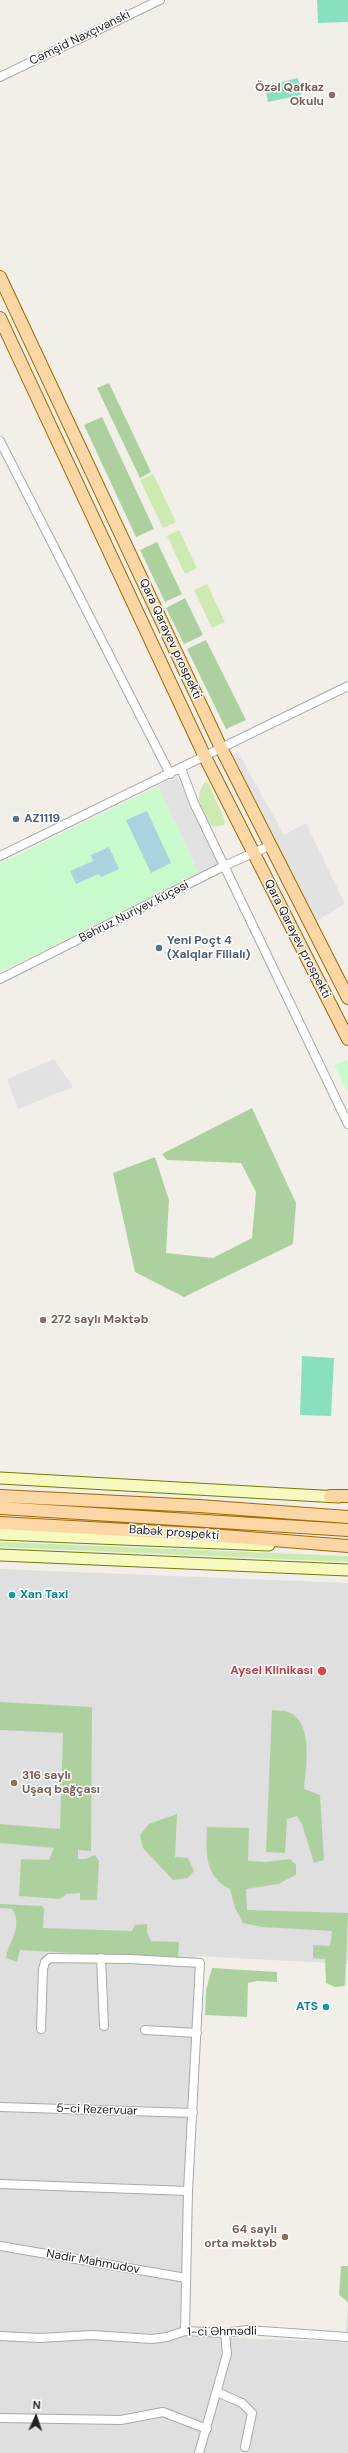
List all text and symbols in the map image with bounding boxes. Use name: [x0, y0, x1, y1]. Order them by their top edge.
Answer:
street label: Cəmşid Naxçıvanski: [27, 7, 133, 69]
place label: Özəl Qafkaz Okulu: [255, 81, 324, 109]
marker: Özəl Qafkaz Okulu: [327, 90, 337, 100]
street label: Qara Qarayev prospekti: [136, 576, 204, 702]
place label: AZ1119: [24, 812, 60, 826]
marker: AZ1119: [11, 814, 21, 824]
street label: Qara Qarayev prospekti: [261, 877, 333, 1001]
street label: Bəhruz Nuriyev küçəsi: [77, 878, 191, 946]
place label: Yeni Poçt 4 (Xalqlar Filialı): [167, 934, 250, 962]
marker: Yeni Poçt 4 (Xalqlar Filialı): [154, 943, 164, 953]
place label: 272 saylı Məktəb: [51, 1313, 148, 1327]
marker: 272 saylı Məktəb: [38, 1315, 48, 1325]
street label: Babək prospekti: [129, 1523, 219, 1543]
place label: Xan Taxi: [20, 1588, 68, 1602]
marker: Xan Taxi: [7, 1590, 17, 1600]
place label: Aysel Klinikası: [230, 1664, 313, 1678]
marker: Aysel Klinikası: [316, 1665, 328, 1677]
place label: 316 saylı Uşaq bağçası: [22, 1769, 100, 1797]
marker: 316 saylı Uşaq bağçası: [9, 1778, 19, 1788]
place label: ATS: [296, 2000, 318, 2014]
marker: ATS: [321, 2002, 331, 2012]
street label: 5-ci Rezervuar: [56, 2101, 138, 2119]
place label: 64 saylı orta məktəb: [204, 2223, 277, 2251]
marker: 64 saylı orta məktəb: [280, 2232, 290, 2242]
street label: Nadir Mahmudov: [45, 2247, 141, 2277]
street label: 1-ci Əhmədli: [187, 2324, 257, 2340]
north arrow: [16, 2397, 56, 2437]
text: N: [32, 2398, 41, 2412]

